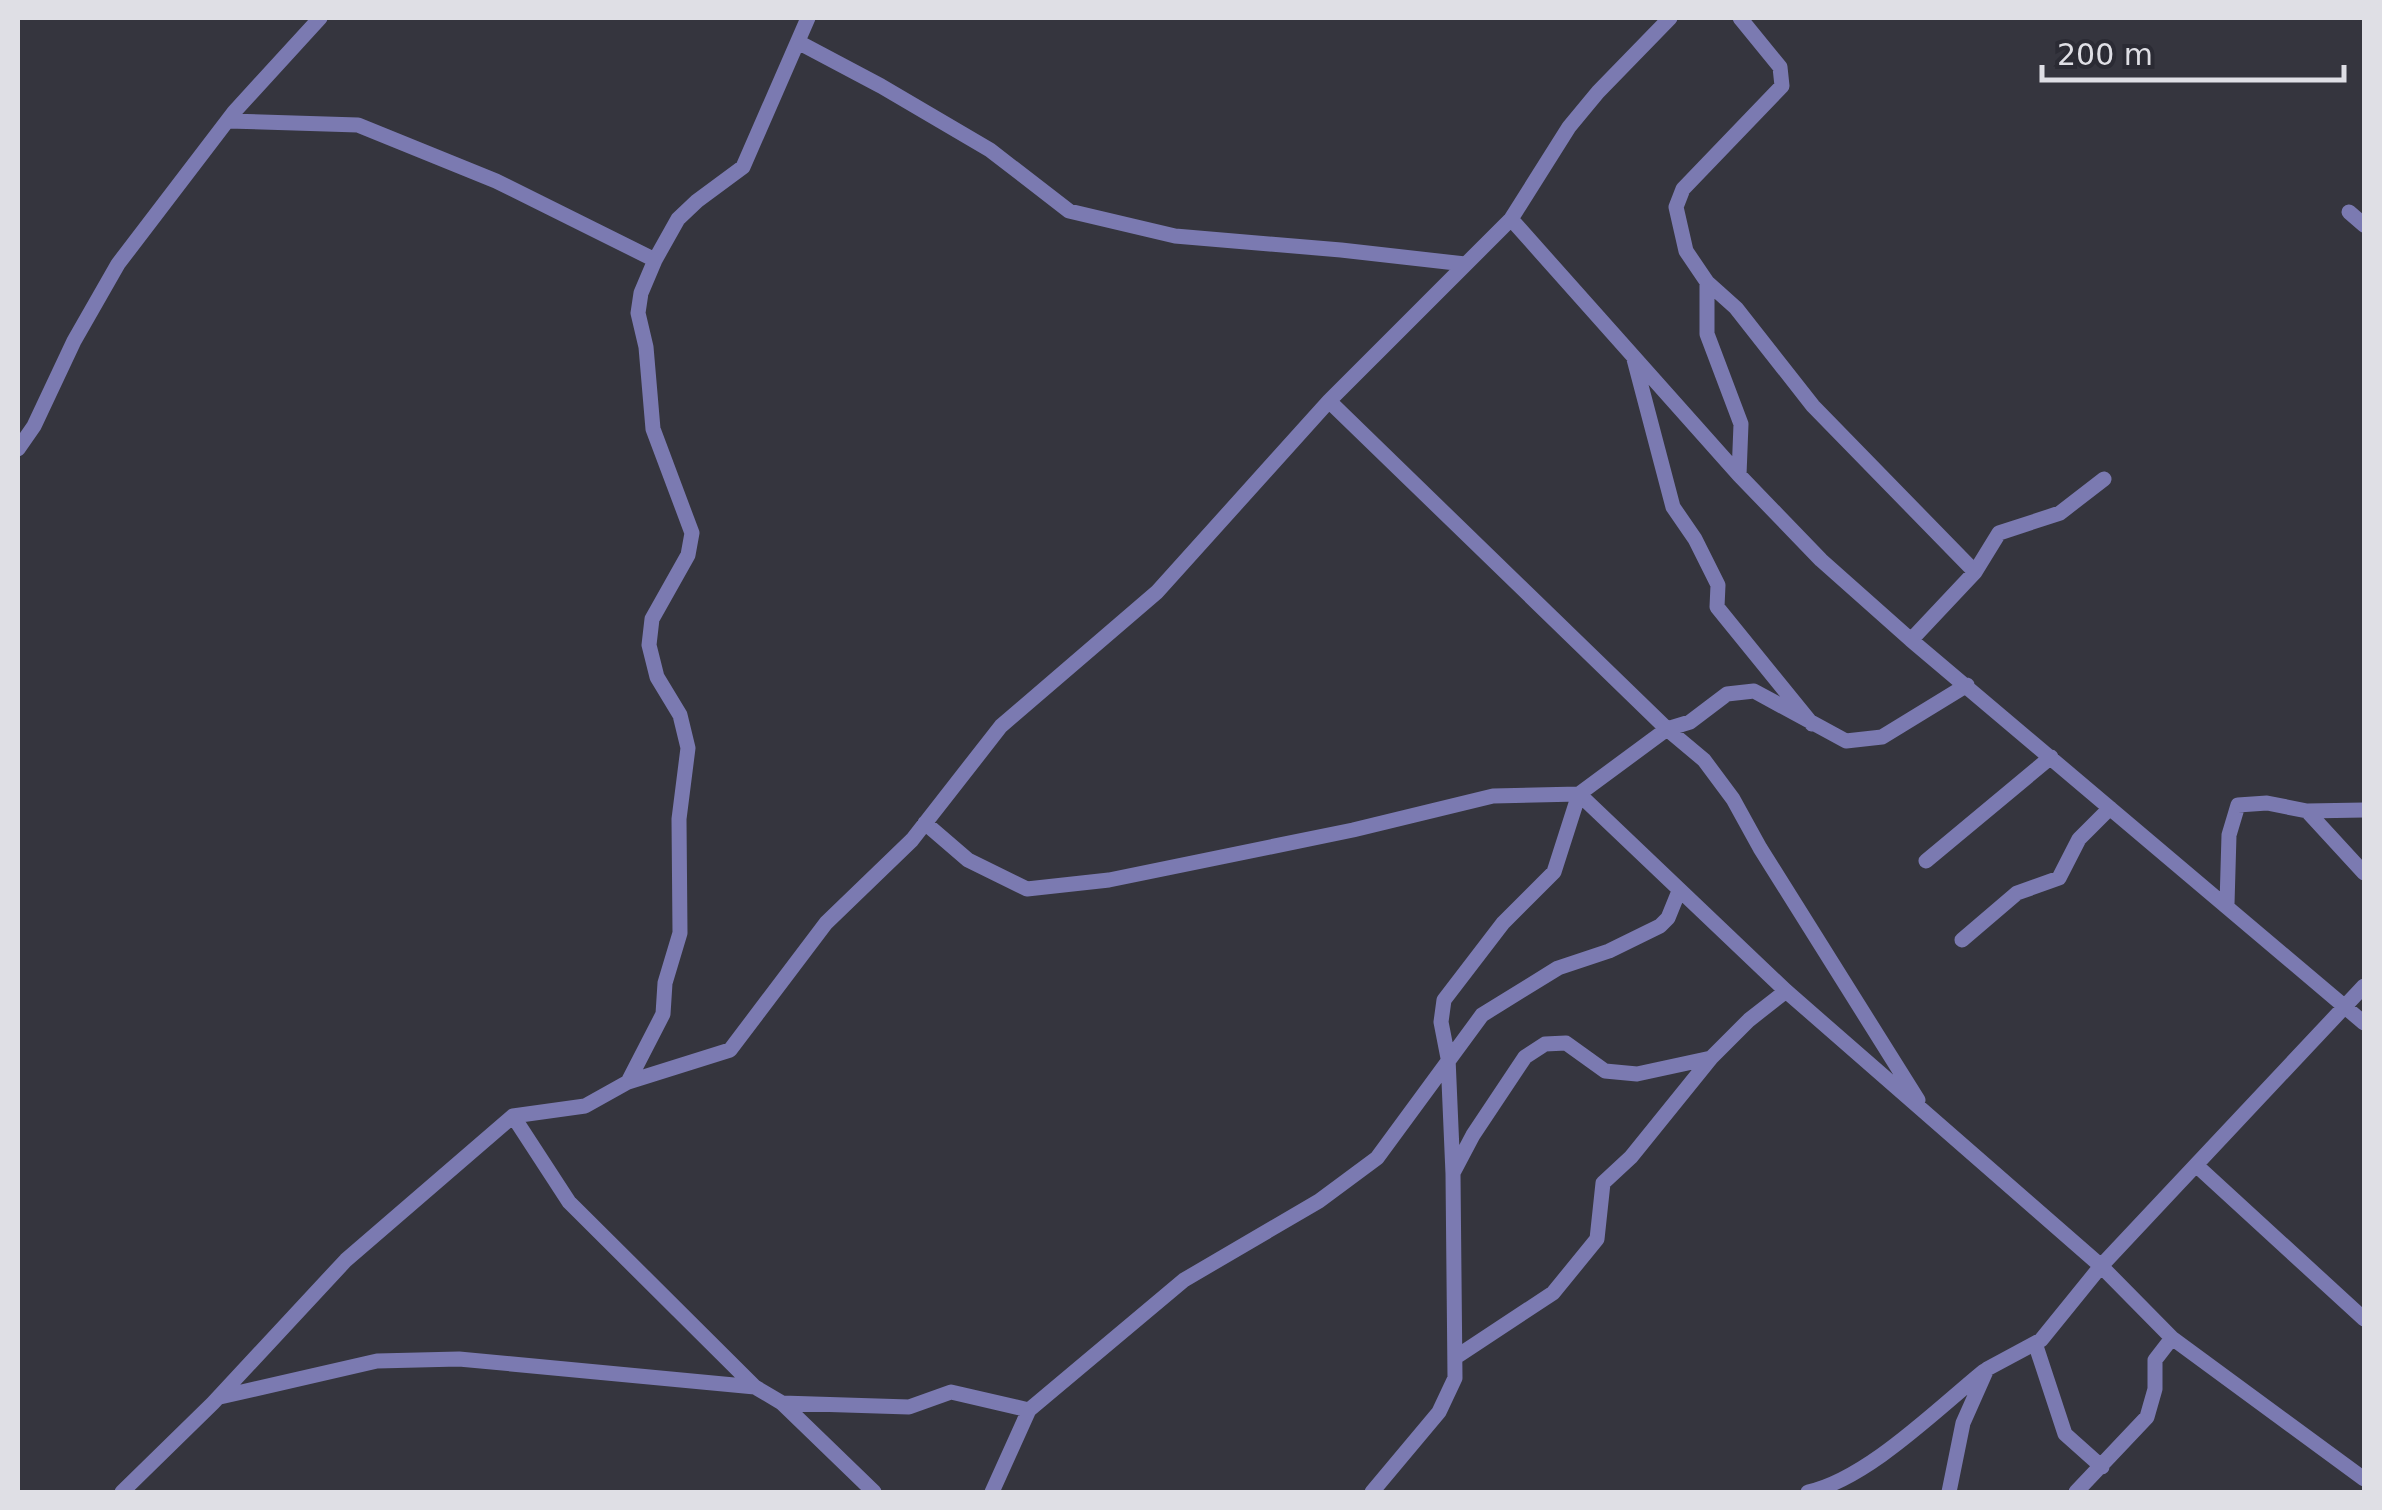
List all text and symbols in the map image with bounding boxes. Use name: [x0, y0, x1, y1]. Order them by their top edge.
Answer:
scale bar: [2042, 20, 2344, 82]
text: 200 m: [2057, 37, 2153, 72]

